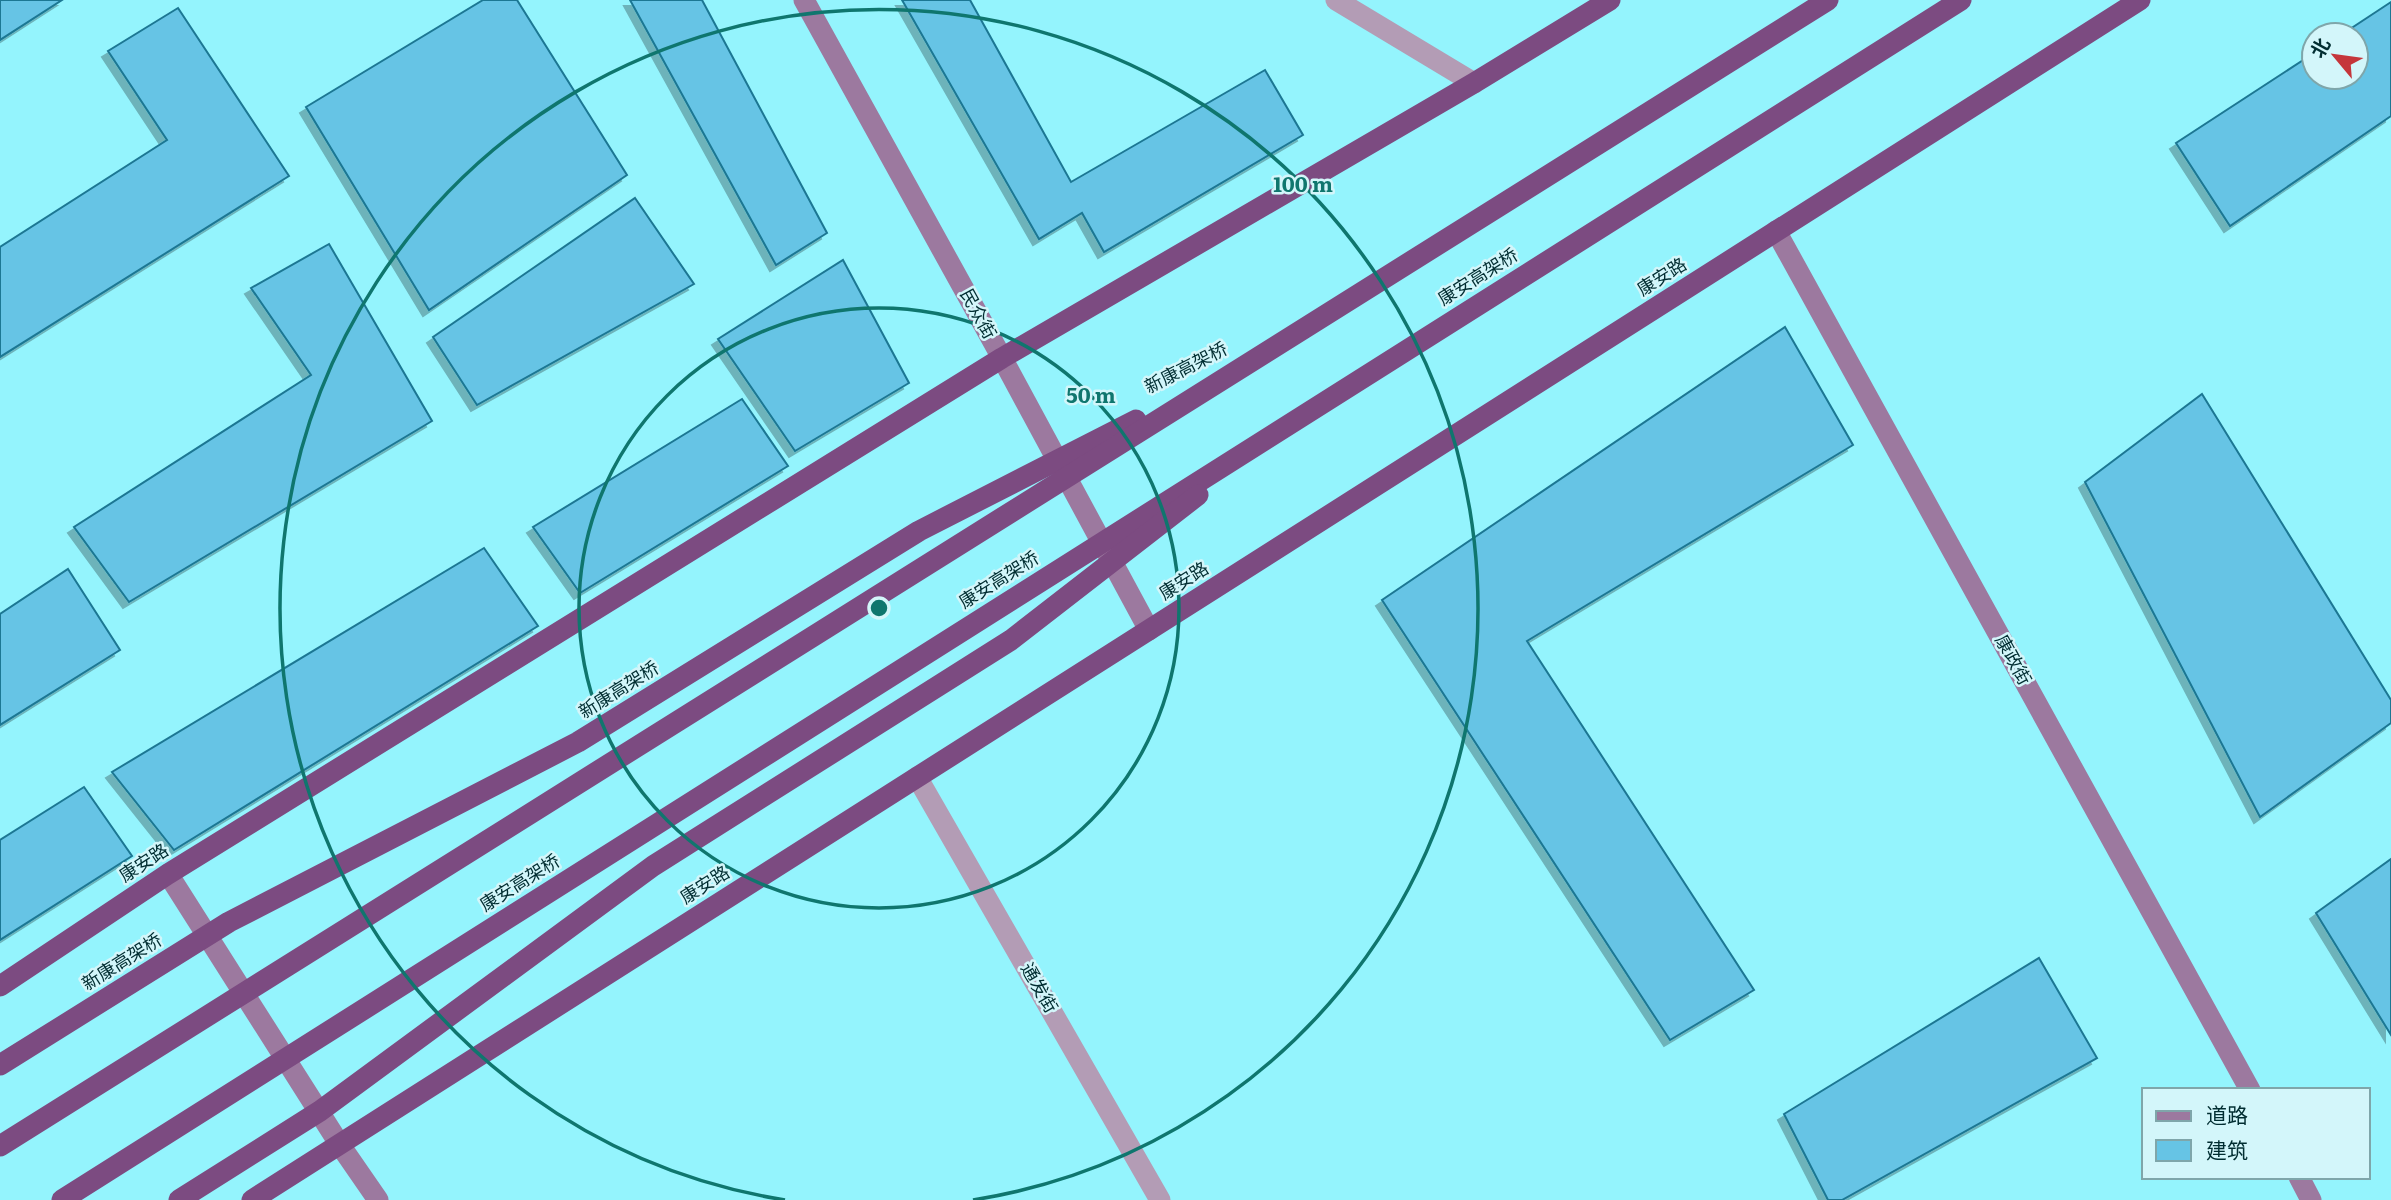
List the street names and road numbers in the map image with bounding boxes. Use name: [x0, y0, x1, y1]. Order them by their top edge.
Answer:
street label: 康安高架桥: [1432, 240, 1523, 311]
street label: 康安路: [1631, 250, 1691, 301]
street label: 民众街: [954, 283, 1004, 343]
street label: 新康高架桥: [1139, 334, 1232, 399]
street label: 康安高架桥: [953, 543, 1044, 614]
street label: 康安路: [1153, 554, 1213, 605]
street label: 康政街: [1989, 629, 2039, 689]
street label: 新康高架桥: [573, 653, 664, 724]
street label: 康安路: [113, 836, 173, 888]
street label: 康安高架桥: [474, 846, 565, 917]
street label: 康安路: [674, 858, 734, 909]
street label: 新康高架桥: [76, 925, 167, 996]
street label: 通发街: [1015, 957, 1065, 1017]

